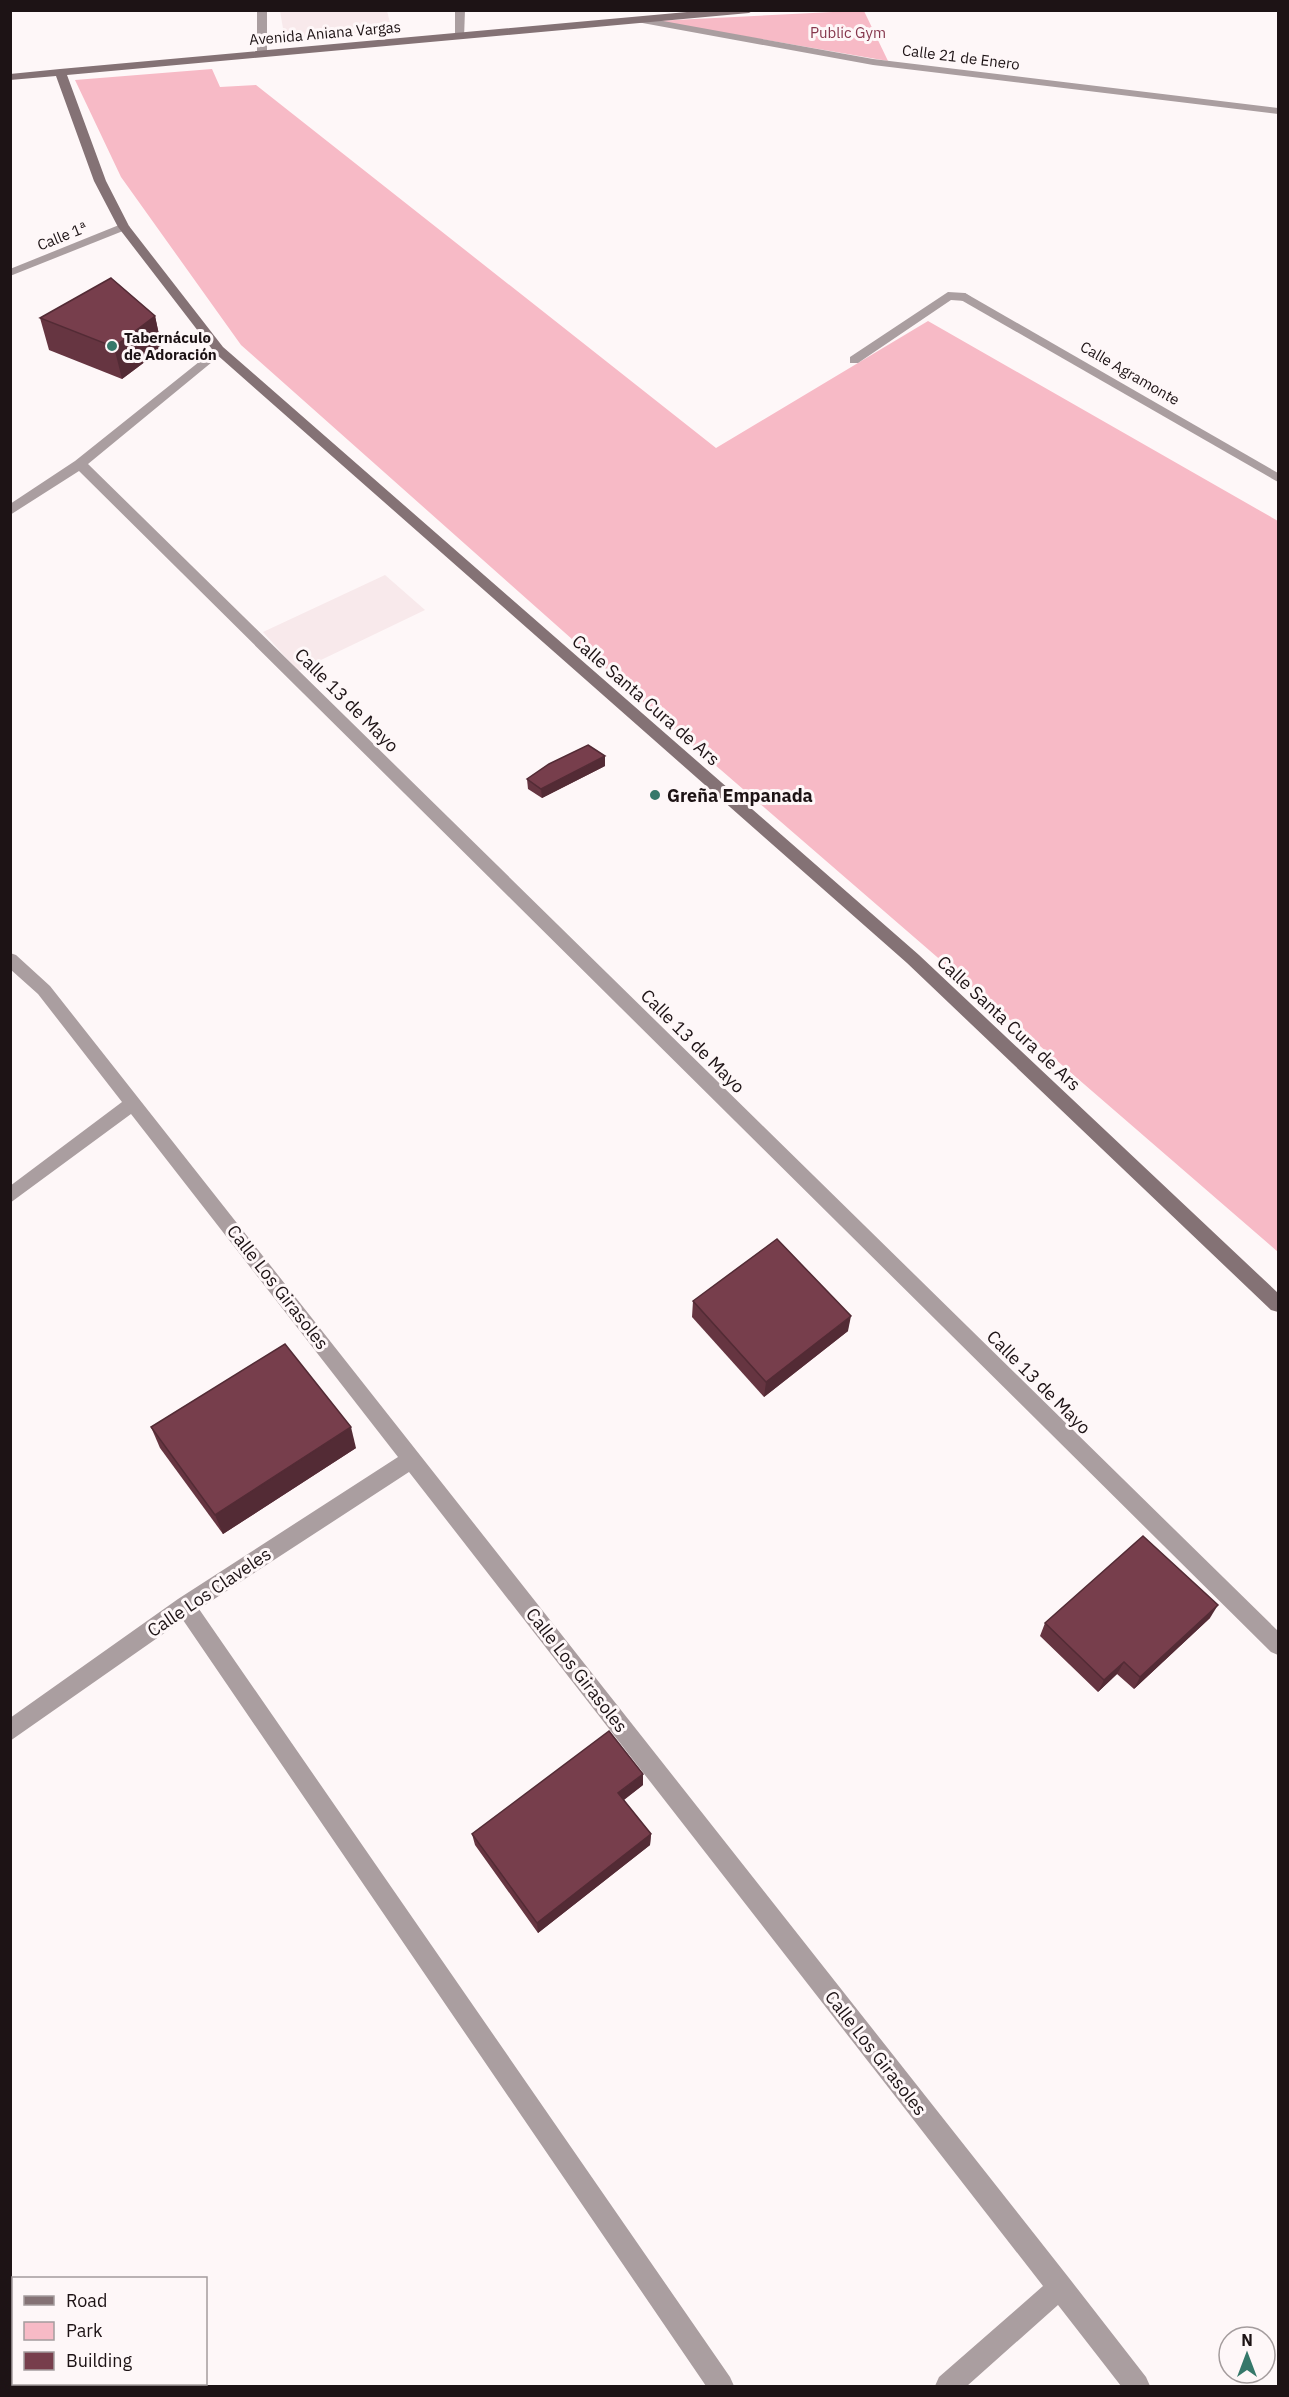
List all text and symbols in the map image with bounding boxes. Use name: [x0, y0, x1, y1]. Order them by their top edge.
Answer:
street label: Avenida Aniana Vargas: [248, 17, 402, 49]
park label: Public Gym: [810, 23, 886, 42]
street label: Calle 21 de Enero: [901, 40, 1021, 74]
street label: Calle 1ª: [34, 217, 90, 255]
place label: Tabernáculo de Adoración: [124, 328, 217, 364]
street label: Calle Agramonte: [1077, 337, 1183, 409]
marker: Tabernáculo de Adoración: [105, 339, 119, 353]
street label: Calle Santa Cura de Ars: [567, 630, 725, 770]
street label: Calle 13 de Mayo: [290, 643, 404, 757]
place label: Greña Empanada: [667, 784, 813, 807]
marker: Greña Empanada: [648, 788, 662, 802]
street label: Calle Santa Cura de Ars: [932, 950, 1086, 1096]
street label: Calle 13 de Mayo: [636, 984, 750, 1098]
street label: Calle Los Girasoles: [222, 1220, 334, 1354]
street label: Calle 13 de Mayo: [982, 1325, 1096, 1439]
street label: Calle Los Claveles: [143, 1542, 275, 1642]
street label: Calle Los Girasoles: [521, 1603, 633, 1737]
street label: Calle Los Girasoles: [820, 1986, 932, 2120]
legend: [12, 2277, 207, 2385]
text: Road: [66, 2289, 107, 2312]
text: Park: [66, 2319, 103, 2342]
north arrow: [1217, 2325, 1277, 2385]
text: N: [1241, 2330, 1253, 2350]
text: Building: [66, 2349, 133, 2372]

